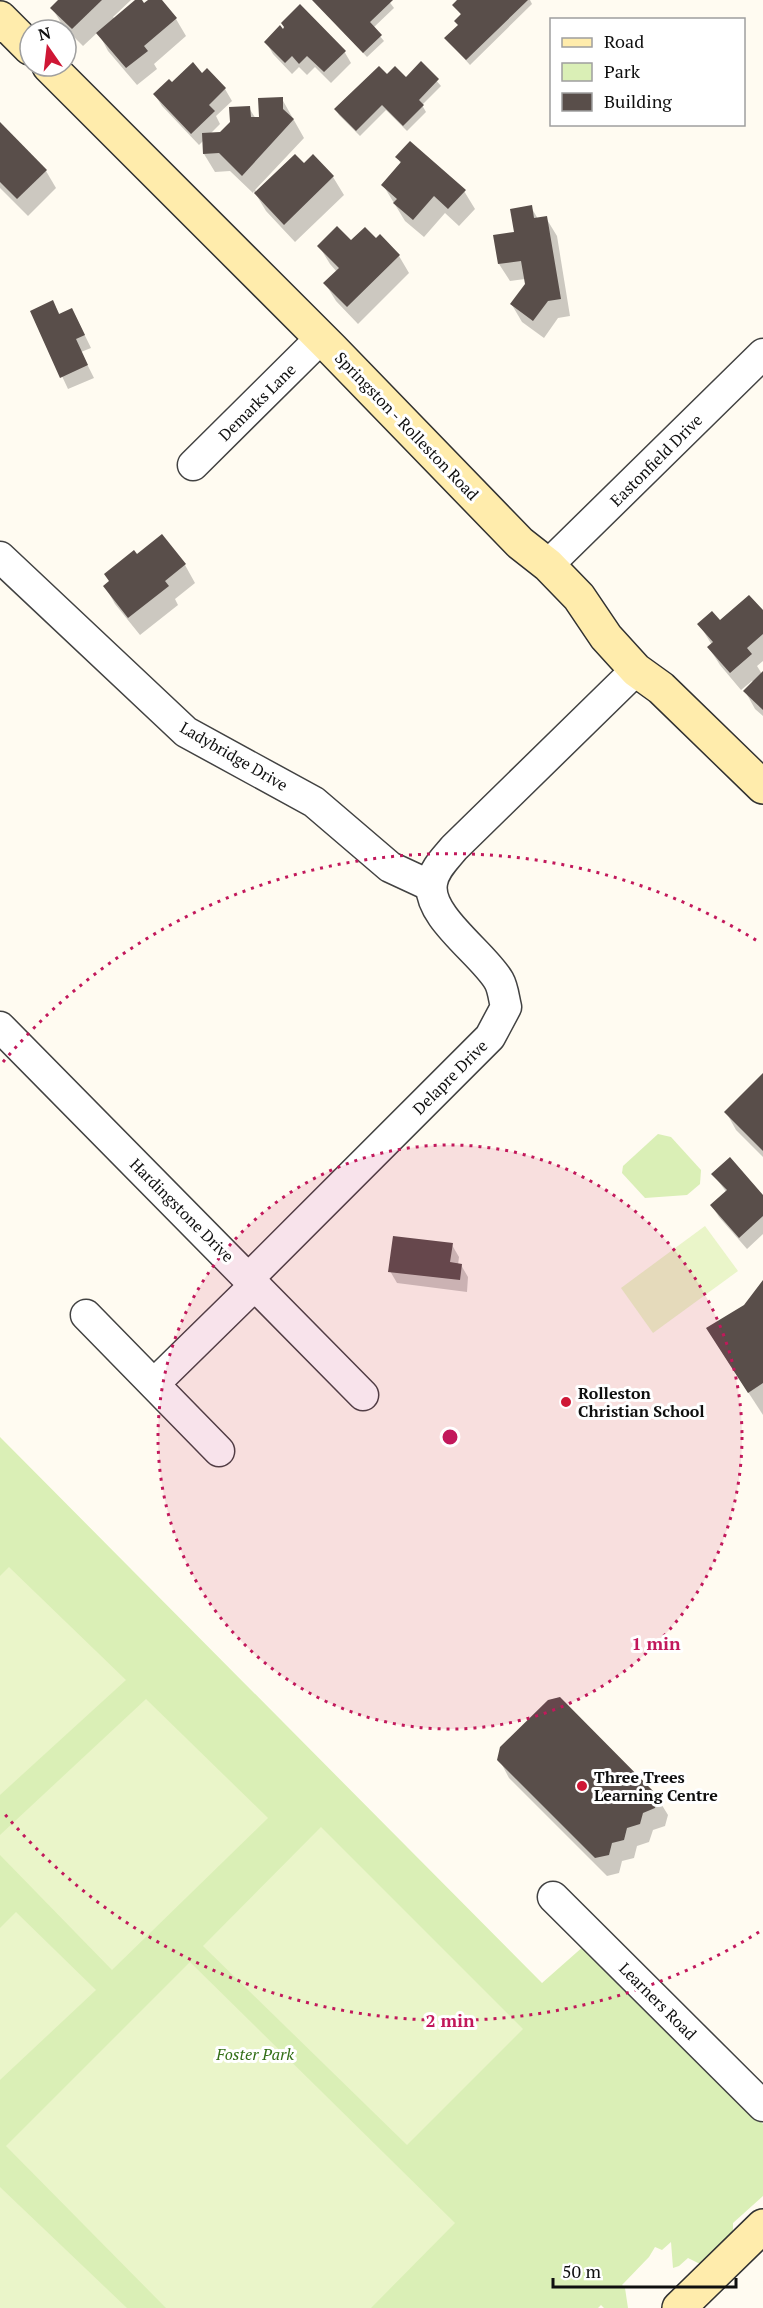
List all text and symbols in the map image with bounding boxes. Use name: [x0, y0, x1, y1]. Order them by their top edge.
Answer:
north arrow: [18, 18, 78, 78]
legend: [550, 18, 745, 126]
text: N: [36, 21, 53, 46]
text: Road: [604, 29, 644, 53]
text: Park: [604, 59, 641, 83]
text: Building: [604, 89, 672, 113]
street label: Springston - Rolleston Road: [330, 347, 484, 505]
street label: Demarks Lane: [214, 359, 300, 445]
street label: Eastonfield Drive: [605, 409, 707, 511]
street label: Ladybridge Drive: [176, 716, 292, 796]
street label: Delapre Drive: [408, 1035, 492, 1119]
street label: Hardingstone Drive: [125, 1153, 239, 1267]
place label: Rolleston Christian School: [578, 1382, 705, 1422]
marker: Rolleston Christian School: [559, 1395, 573, 1409]
centre of rings: [440, 1427, 460, 1447]
text: 1 min: [631, 1631, 681, 1655]
place label: Three Trees Learning Centre: [594, 1766, 718, 1806]
marker: Three Trees Learning Centre: [575, 1779, 589, 1793]
street label: Learners Road: [614, 1957, 702, 2045]
text: 2 min: [425, 2008, 475, 2032]
park label: Foster Park: [215, 2043, 294, 2065]
scale bar: [553, 2251, 736, 2289]
text: 50 m: [562, 2259, 602, 2283]

